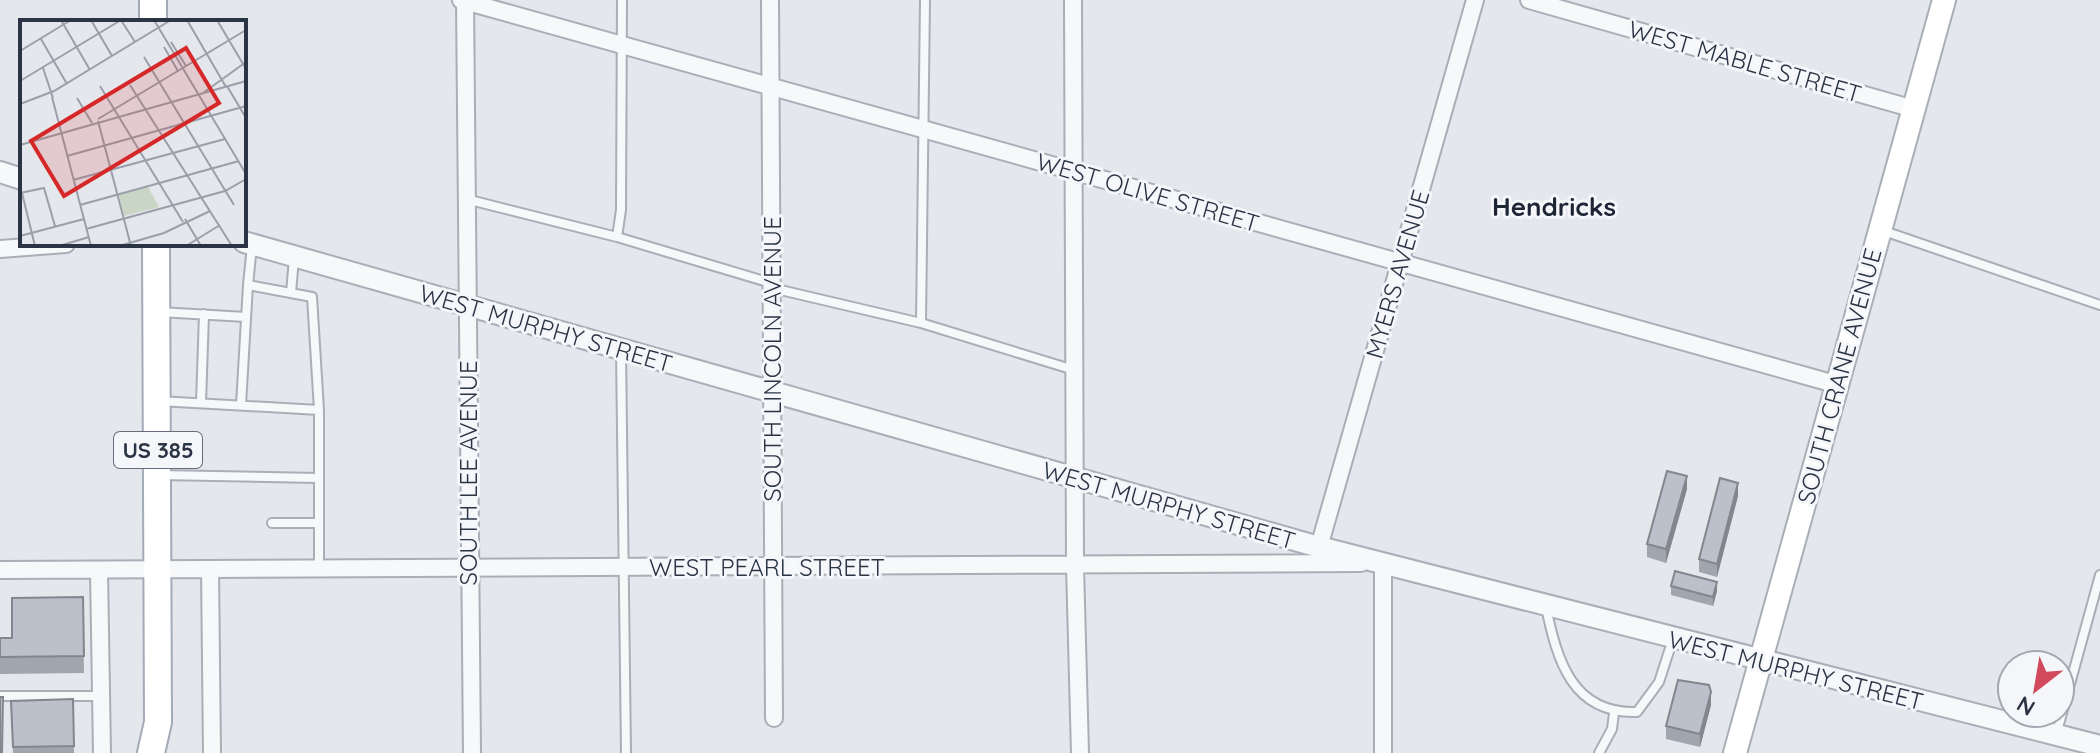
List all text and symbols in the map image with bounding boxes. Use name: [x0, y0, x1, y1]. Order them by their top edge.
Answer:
street label: WEST MABLE STREET: [1625, 13, 1865, 109]
inset map: [20, 20, 246, 246]
street label: WEST OLIVE STREET: [1033, 146, 1263, 238]
street label: MYERS AVENUE: [1359, 186, 1435, 362]
district label: Hendricks: [1492, 190, 1616, 223]
street label: SOUTH LINCOLN AVENUE: [757, 216, 787, 502]
street label: SOUTH CRANE AVENUE: [1790, 245, 1888, 507]
street label: WEST MURPHY STREET: [416, 278, 676, 378]
street label: SOUTH LEE AVENUE: [453, 360, 483, 586]
road number: US 385: [114, 432, 202, 468]
street label: WEST MURPHY STREET: [1039, 455, 1299, 555]
street label: WEST PEARL STREET: [649, 552, 885, 582]
street label: WEST MURPHY STREET: [1665, 624, 1927, 716]
north arrow: [1996, 649, 2076, 729]
text: N: [2012, 690, 2040, 722]

